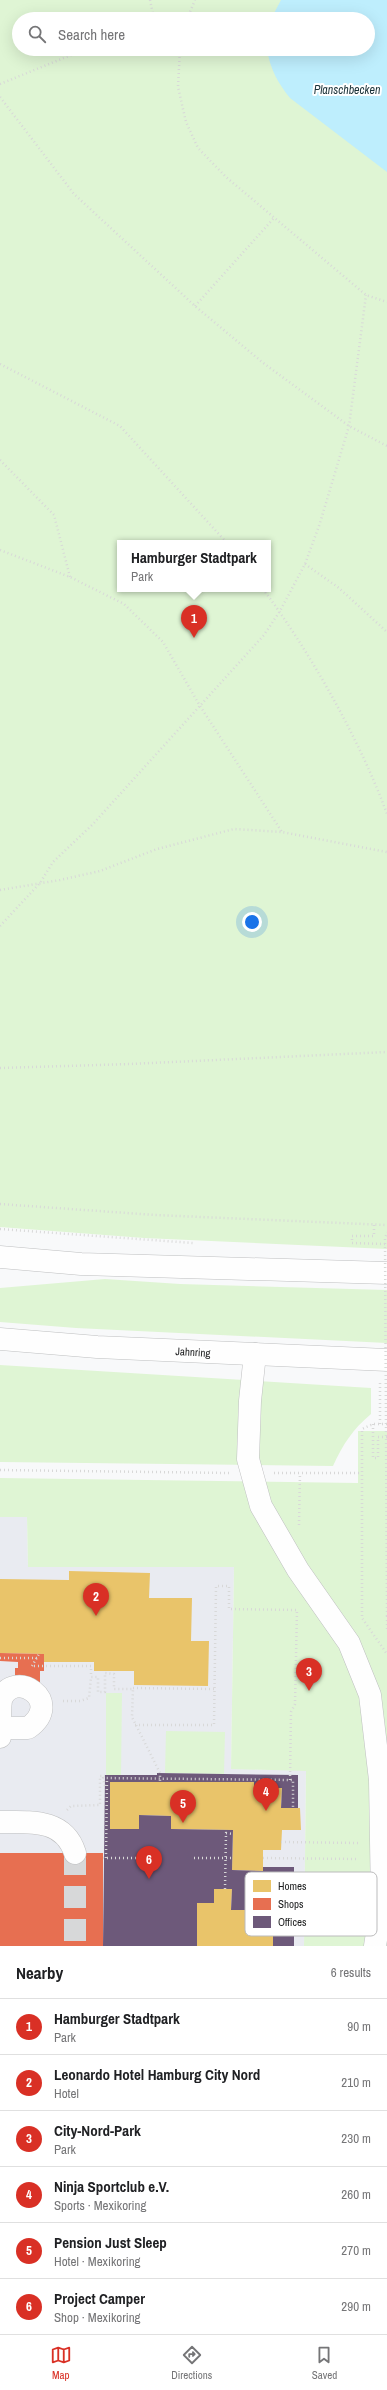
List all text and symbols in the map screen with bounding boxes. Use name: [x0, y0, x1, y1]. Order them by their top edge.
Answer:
search box: [12, 12, 375, 56]
icon: search: [26, 23, 48, 45]
text: Search here: [58, 24, 125, 45]
water label: Planschbecken: [314, 82, 380, 98]
popup: [117, 540, 271, 592]
text: Hamburger Stadtpark: [131, 547, 257, 568]
text: Park: [131, 568, 153, 585]
pin: 1: [181, 605, 207, 638]
your location: [242, 912, 262, 932]
street label: Jahnring: [175, 1344, 211, 1360]
pin: 2: [83, 1583, 109, 1616]
pin: 3: [296, 1658, 322, 1691]
pin: 4: [253, 1778, 279, 1811]
pin: 5: [170, 1790, 196, 1823]
pin: 6: [136, 1846, 162, 1879]
legend: [245, 1872, 377, 1936]
text: Homes: [278, 1879, 307, 1893]
text: Shops: [278, 1897, 304, 1911]
text: Offices: [278, 1915, 307, 1929]
text: Nearby: [16, 1961, 63, 1984]
text: 6 results: [331, 1964, 371, 1981]
text: Hamburger Stadtpark: [54, 2008, 180, 2029]
text: 1: [26, 2018, 32, 2035]
text: 90 m: [347, 2018, 371, 2035]
text: Park: [54, 2029, 76, 2046]
text: Leonardo Hotel Hamburg City Nord: [54, 2064, 260, 2085]
text: 2: [26, 2074, 32, 2091]
text: 210 m: [341, 2074, 371, 2091]
text: Hotel: [54, 2085, 79, 2102]
text: City-Nord-Park: [54, 2120, 141, 2141]
text: 3: [26, 2130, 32, 2147]
text: 230 m: [341, 2130, 371, 2147]
text: Park: [54, 2141, 76, 2158]
text: Ninja Sportclub e.V.: [54, 2176, 169, 2197]
text: 4: [26, 2186, 32, 2203]
text: 260 m: [341, 2186, 371, 2203]
text: Sports · Mexikoring: [54, 2197, 146, 2214]
text: Pension Just Sleep: [54, 2232, 167, 2253]
text: 5: [26, 2242, 32, 2259]
text: 270 m: [341, 2242, 371, 2259]
text: Hotel · Mexikoring: [54, 2253, 141, 2270]
text: Project Camper: [54, 2288, 145, 2309]
text: 6: [26, 2298, 32, 2315]
text: 290 m: [341, 2298, 371, 2315]
text: Shop · Mexikoring: [54, 2309, 141, 2326]
tab: Map: [50, 2344, 72, 2382]
tab: Directions: [171, 2344, 212, 2382]
tab: Saved: [312, 2344, 337, 2382]

